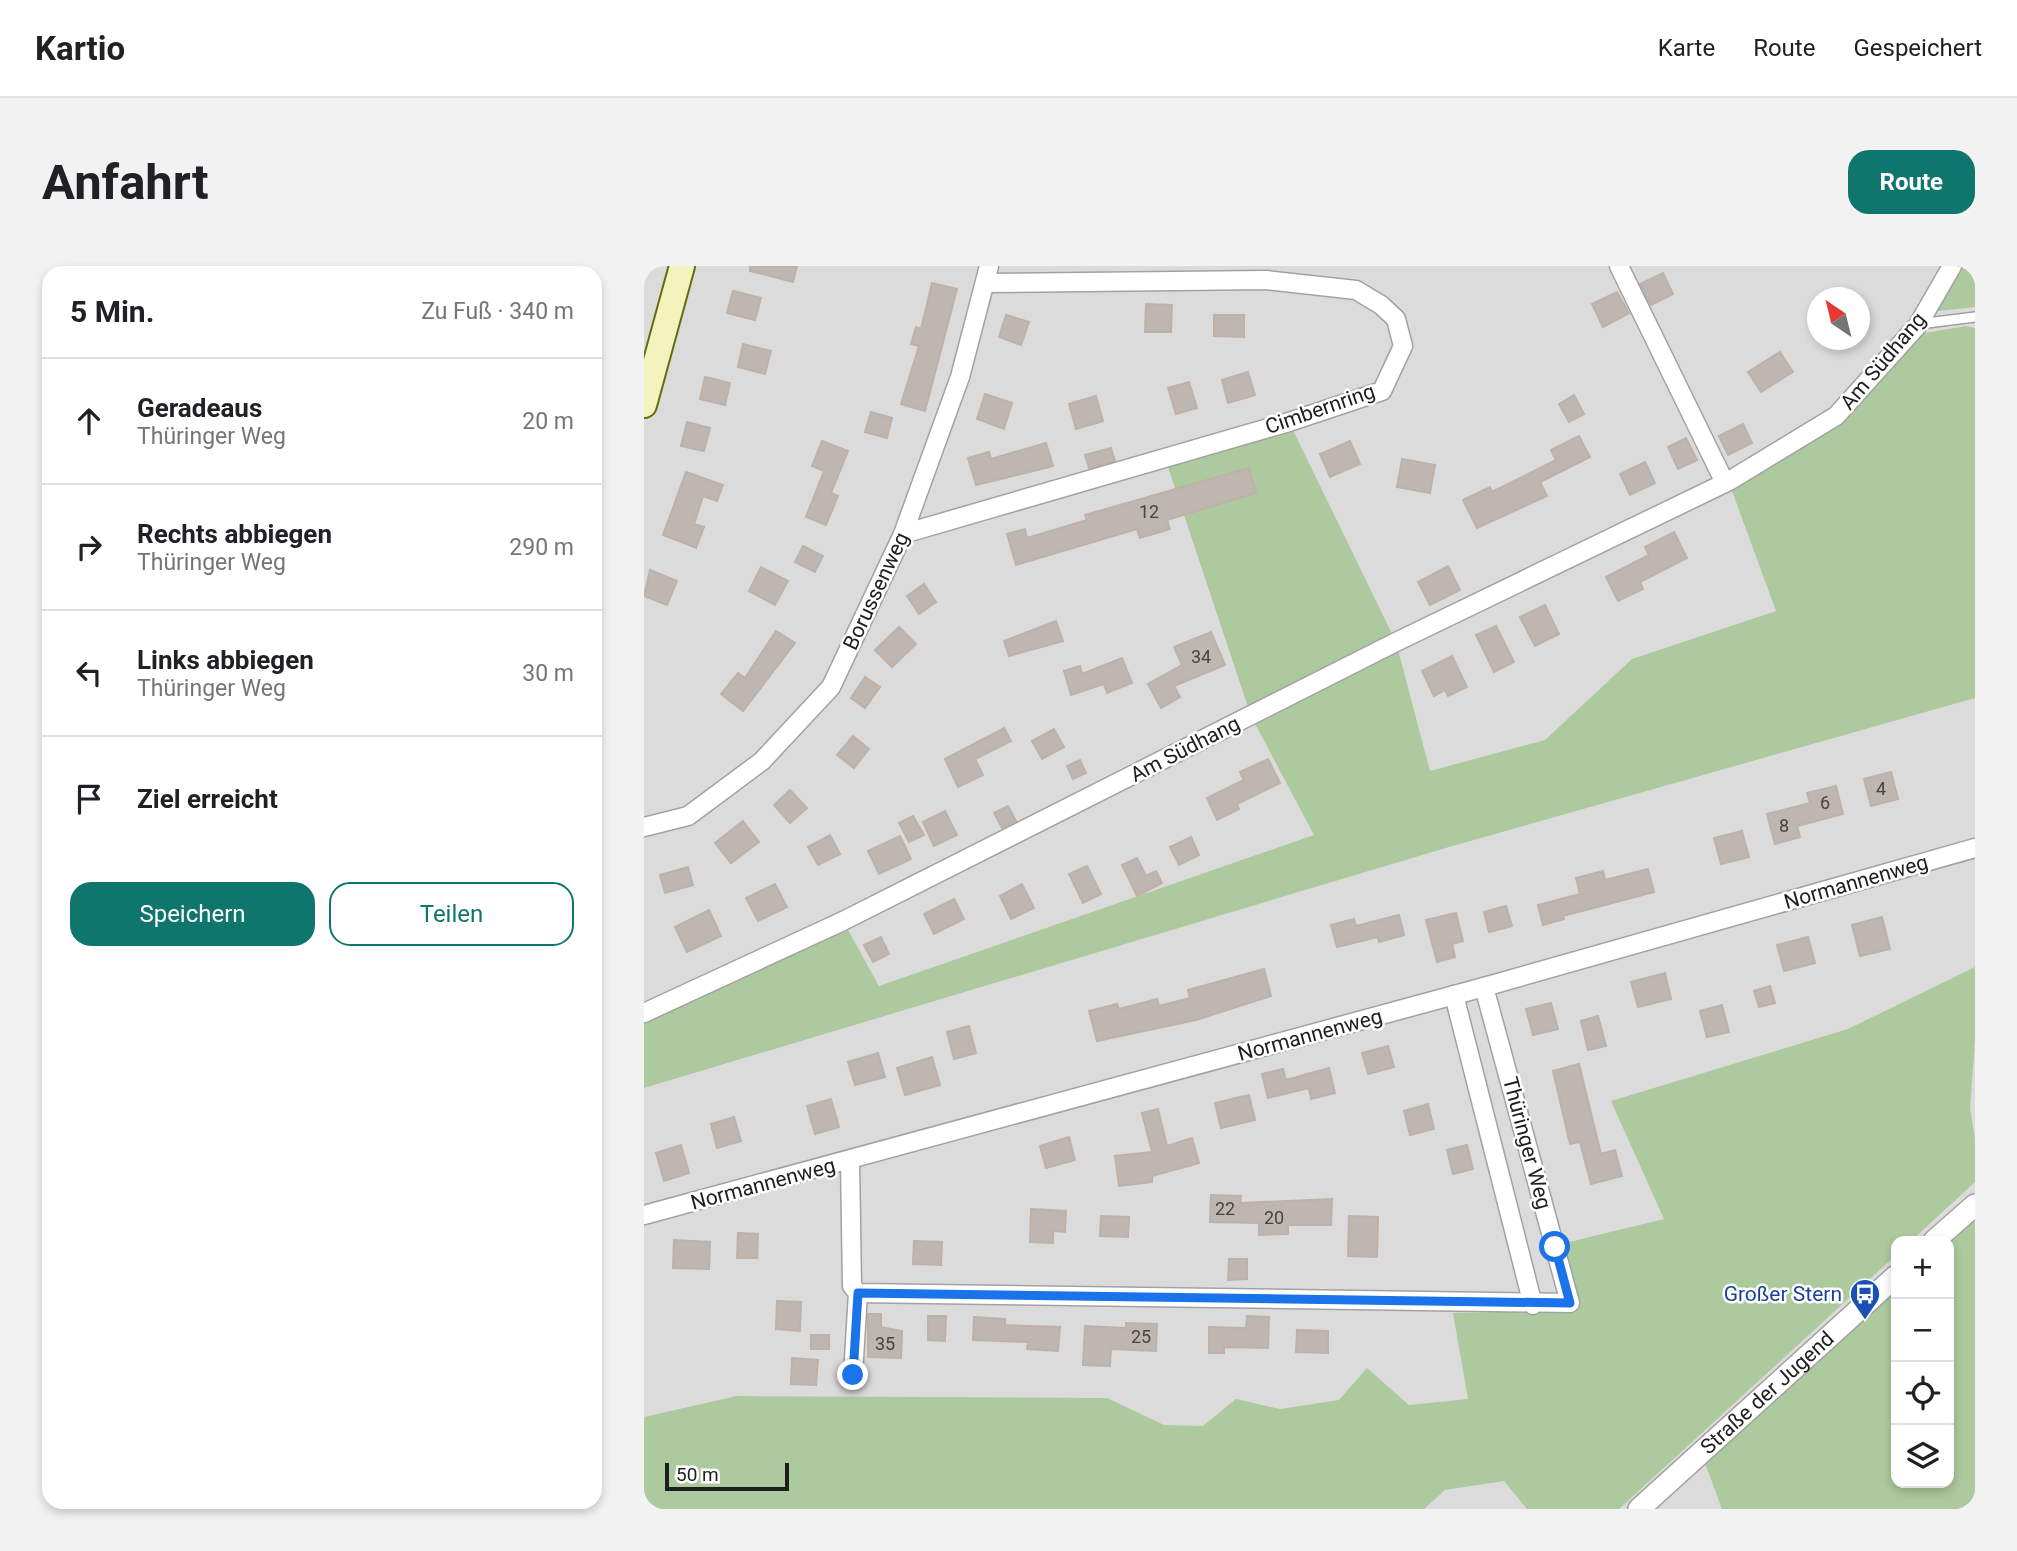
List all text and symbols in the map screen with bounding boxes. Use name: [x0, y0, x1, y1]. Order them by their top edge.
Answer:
text: Kartio: [35, 29, 125, 68]
text: Karte: [1658, 34, 1715, 62]
text: Route: [1753, 34, 1815, 62]
text: Gespeichert: [1853, 34, 1982, 62]
button: Route: [1848, 150, 1975, 214]
text: Anfahrt: [42, 154, 209, 211]
north arrow: [1807, 287, 1870, 350]
text: 5 Min.: [70, 294, 154, 329]
text: Zu Fuß · 340 m: [421, 298, 574, 325]
street label: Am Südhang: [1835, 307, 1931, 415]
street label: Cimbernring: [1262, 379, 1378, 439]
text: Geradeaus: [137, 393, 262, 423]
icon: ahead: [70, 402, 108, 440]
text: 20 m: [522, 408, 574, 435]
text: Thüringer Weg: [137, 423, 286, 450]
house number: 12: [1139, 501, 1159, 522]
text: Rechts abbiegen: [137, 519, 332, 549]
icon: right: [70, 528, 108, 566]
street label: Borussenweg: [838, 528, 914, 654]
text: 290 m: [509, 534, 574, 561]
text: Thüringer Weg: [137, 549, 286, 576]
text: Links abbiegen: [137, 645, 314, 675]
house number: 34: [1191, 646, 1211, 667]
icon: left: [70, 654, 108, 692]
text: 30 m: [522, 660, 574, 687]
text: Thüringer Weg: [137, 675, 286, 702]
street label: Am Südhang: [1126, 711, 1244, 787]
house number: 4: [1876, 778, 1886, 799]
icon: arrive: [70, 780, 108, 818]
text: Ziel erreicht: [137, 784, 278, 814]
house number: 6: [1820, 792, 1830, 813]
house number: 8: [1779, 815, 1789, 836]
street label: Normannenweg: [1781, 850, 1931, 914]
button: Speichern: [70, 882, 315, 946]
button: Teilen: [329, 882, 574, 946]
street label: Normannenweg: [1235, 1004, 1385, 1066]
street label: Thüringer Weg: [1498, 1074, 1556, 1212]
street label: Normannenweg: [688, 1153, 838, 1215]
house number: 22: [1215, 1198, 1235, 1219]
house number: 20: [1264, 1207, 1284, 1228]
route start: [1539, 1231, 1570, 1262]
map controls: [1891, 1236, 1954, 1488]
button: +: [1891, 1236, 1954, 1299]
bus stop icon: Großer Stern: [1848, 1277, 1882, 1321]
place label: Großer Stern: [1724, 1282, 1842, 1306]
button: −: [1891, 1299, 1954, 1362]
house number: 25: [1131, 1326, 1151, 1347]
street label: Straße der Jugend: [1696, 1326, 1839, 1459]
house number: 35: [875, 1333, 895, 1354]
route end: [837, 1359, 868, 1390]
button: locate: [1891, 1362, 1954, 1425]
button: layers: [1891, 1425, 1954, 1488]
scale bar: [665, 1460, 789, 1492]
text: 50 m: [676, 1463, 719, 1486]

